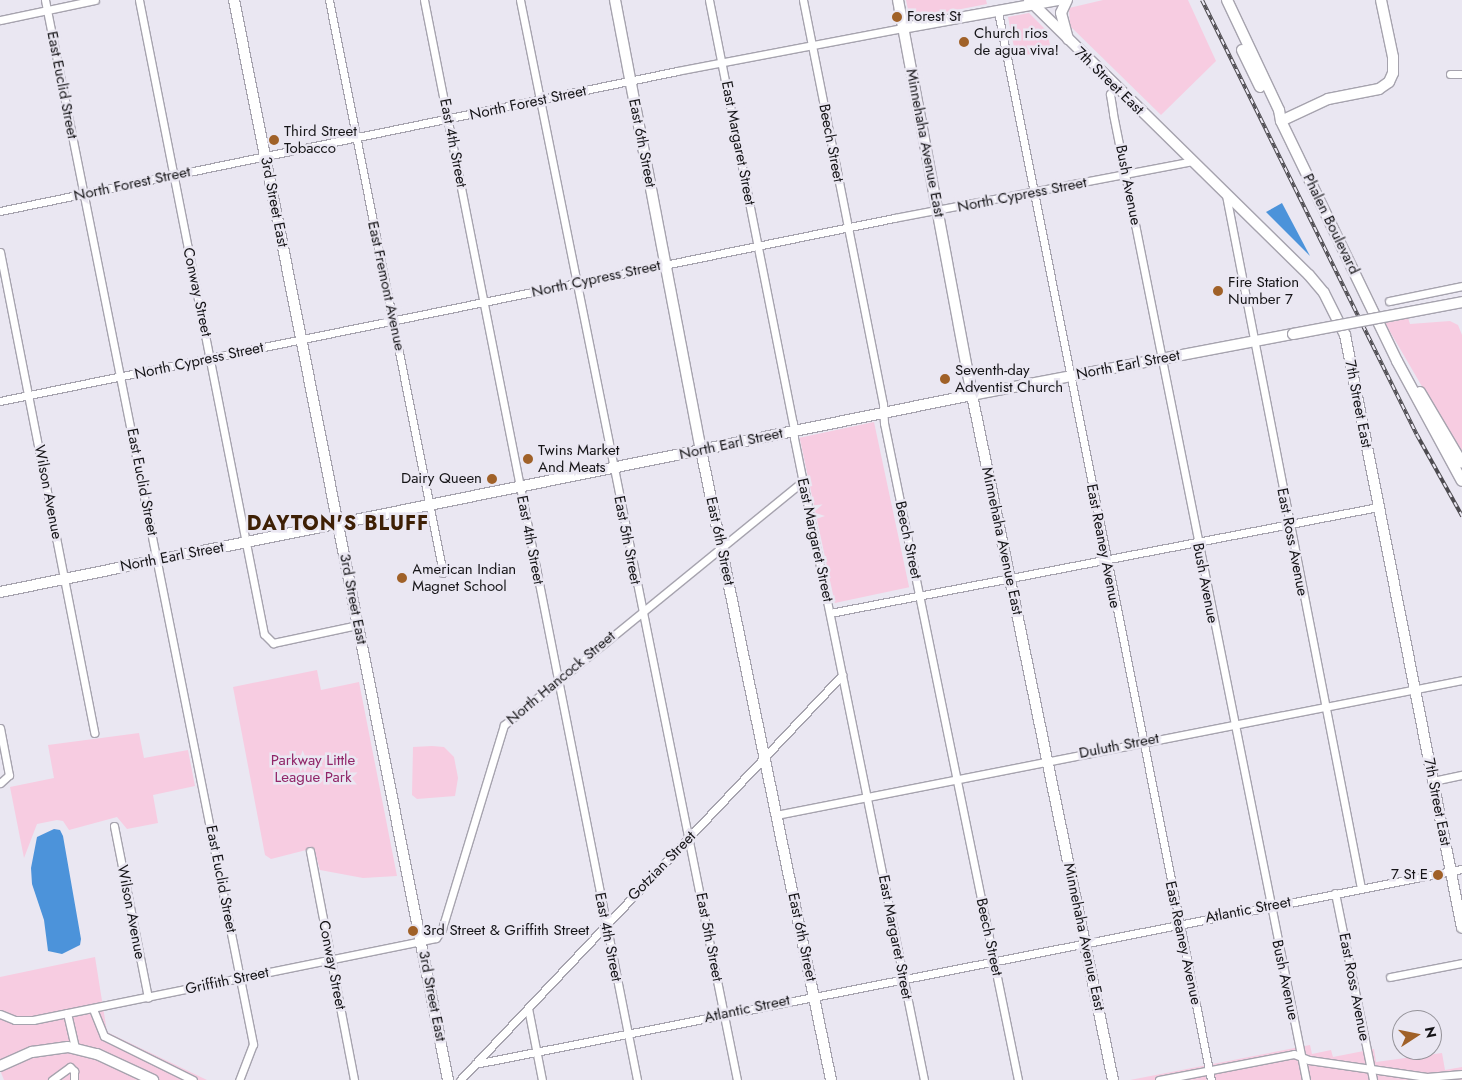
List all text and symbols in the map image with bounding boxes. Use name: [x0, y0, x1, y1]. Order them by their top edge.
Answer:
place label: Forest St: [907, 8, 961, 26]
marker: Forest St: [891, 11, 903, 23]
place label: Church rios de agua viva!: [974, 24, 1059, 59]
street label: East Euclid Street: [43, 30, 81, 140]
marker: Church rios de agua viva!: [958, 36, 970, 48]
street label: 7th Street East: [1071, 44, 1147, 118]
street label: Minnehaha Avenue East: [902, 67, 948, 219]
street label: East Margaret Street: [717, 79, 759, 207]
street label: North Forest Street: [468, 82, 588, 124]
street label: East 4th Street: [436, 97, 470, 189]
street label: East 6th Street: [625, 97, 659, 189]
street label: Beech Street: [815, 102, 847, 184]
place label: Third Street Tobacco: [284, 122, 357, 157]
marker: Third Street Tobacco: [268, 134, 280, 146]
street label: Bush Avenue: [1111, 143, 1145, 227]
street label: 3rd Street East: [256, 155, 292, 249]
street label: North Forest Street: [72, 163, 192, 205]
street label: Phalen Boulevard: [1299, 171, 1363, 277]
street label: North Cypress Street: [956, 174, 1088, 216]
street label: East Fremont Avenue: [363, 220, 409, 352]
street label: Conway Street: [179, 246, 215, 338]
street label: North Cypress Street: [530, 257, 662, 301]
place label: Fire Station Number 7: [1228, 273, 1299, 308]
marker: Fire Station Number 7: [1212, 285, 1224, 297]
street label: North Cypress Street: [133, 339, 265, 383]
street label: North Earl Street: [1075, 346, 1181, 384]
street label: 7th Street East: [1341, 358, 1375, 450]
place label: Seventh-day Adventist Church: [955, 361, 1063, 396]
marker: Seventh-day Adventist Church: [939, 373, 951, 385]
street label: North Earl Street: [678, 424, 784, 464]
street label: East Euclid Street: [123, 427, 161, 537]
place label: Twins Market And Meats: [538, 441, 619, 476]
street label: Wilson Avenue: [30, 443, 66, 541]
marker: Twins Market And Meats: [522, 453, 534, 465]
street label: Minnehaha Avenue East: [978, 466, 1026, 616]
place label: Dairy Queen: [401, 470, 482, 488]
marker: Dairy Queen: [486, 473, 498, 485]
street label: East Margaret Street: [793, 476, 837, 604]
street label: East Reaney Avenue: [1082, 482, 1124, 610]
street label: East Ross Avenue: [1273, 487, 1311, 597]
street label: East 4th Street: [513, 494, 547, 586]
street label: East 5th Street: [610, 494, 644, 586]
street label: East 6th Street: [702, 495, 738, 587]
street label: Beech Street: [891, 499, 925, 581]
district label: DAYTON'S BLUFF: [245, 511, 431, 535]
street label: North Earl Street: [119, 538, 225, 576]
street label: Bush Avenue: [1188, 541, 1222, 625]
street label: 3rd Street East: [335, 552, 371, 646]
place label: American Indian Magnet School: [412, 560, 516, 595]
marker: American Indian Magnet School: [396, 572, 408, 584]
street label: North Hancock Street: [503, 627, 619, 729]
street label: Duluth Street: [1077, 729, 1161, 763]
park label: Parkway Little League Park: [271, 751, 355, 786]
street label: 7th Street East: [1420, 756, 1454, 848]
street label: East Euclid Street: [202, 824, 240, 934]
street label: Gotzian Street: [624, 828, 700, 904]
street label: Minnehaha Avenue East: [1060, 862, 1108, 1012]
street label: Wilson Avenue: [113, 863, 149, 961]
place label: 7 St E: [1391, 866, 1428, 884]
marker: 7 St E: [1432, 869, 1444, 881]
street label: East Margaret Street: [874, 873, 916, 1001]
street label: East Reaney Avenue: [1161, 879, 1205, 1007]
street label: East 4th Street: [591, 891, 625, 983]
street label: East 5th Street: [692, 891, 726, 983]
street label: East 6th Street: [784, 891, 820, 983]
street label: Atlantic Street: [1204, 893, 1292, 927]
street label: Beech Street: [972, 896, 1006, 978]
street label: Conway Street: [315, 919, 349, 1011]
place label: 3rd Street & Griffith Street: [423, 922, 589, 940]
marker: 3rd Street & Griffith Street: [407, 925, 419, 937]
street label: East Ross Avenue: [1335, 932, 1373, 1042]
street label: Bush Avenue: [1268, 938, 1302, 1022]
street label: 3rd Street East: [414, 949, 450, 1043]
street label: Griffith Street: [184, 963, 270, 999]
street label: Atlantic Street: [703, 991, 791, 1027]
north arrow: [1392, 1010, 1442, 1060]
text: N: [1420, 1025, 1442, 1040]

